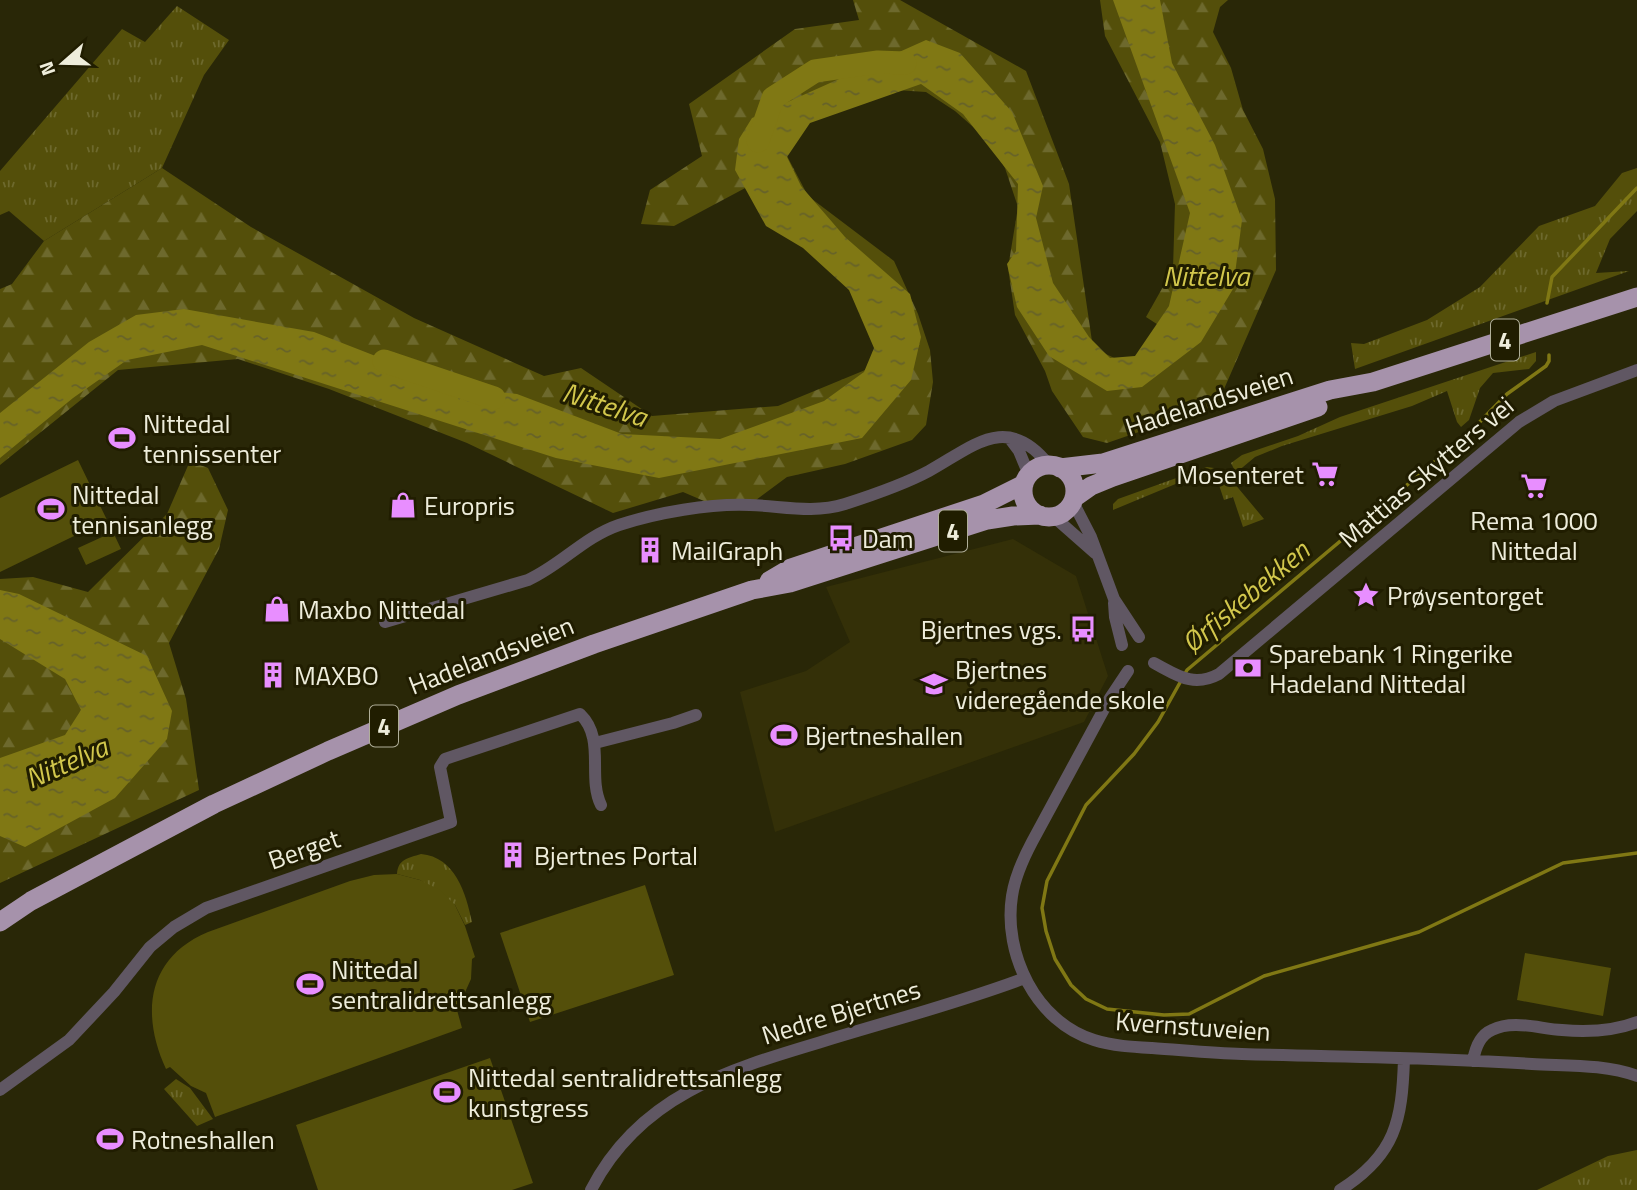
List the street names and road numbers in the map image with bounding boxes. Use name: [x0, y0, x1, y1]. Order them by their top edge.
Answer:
road number: 4: [1491, 320, 1519, 360]
street label: Hadelandsveien: [1120, 356, 1298, 446]
street label: Mattias Skytters vei: [1330, 387, 1522, 557]
road number: 4: [939, 510, 967, 552]
street label: Hadelandsveien: [403, 606, 579, 704]
road number: 4: [370, 706, 398, 746]
street label: Berget: [263, 819, 345, 879]
street label: Nedre Bjertnes: [757, 969, 925, 1055]
street label: Kvernstuveien: [1114, 1001, 1272, 1051]

